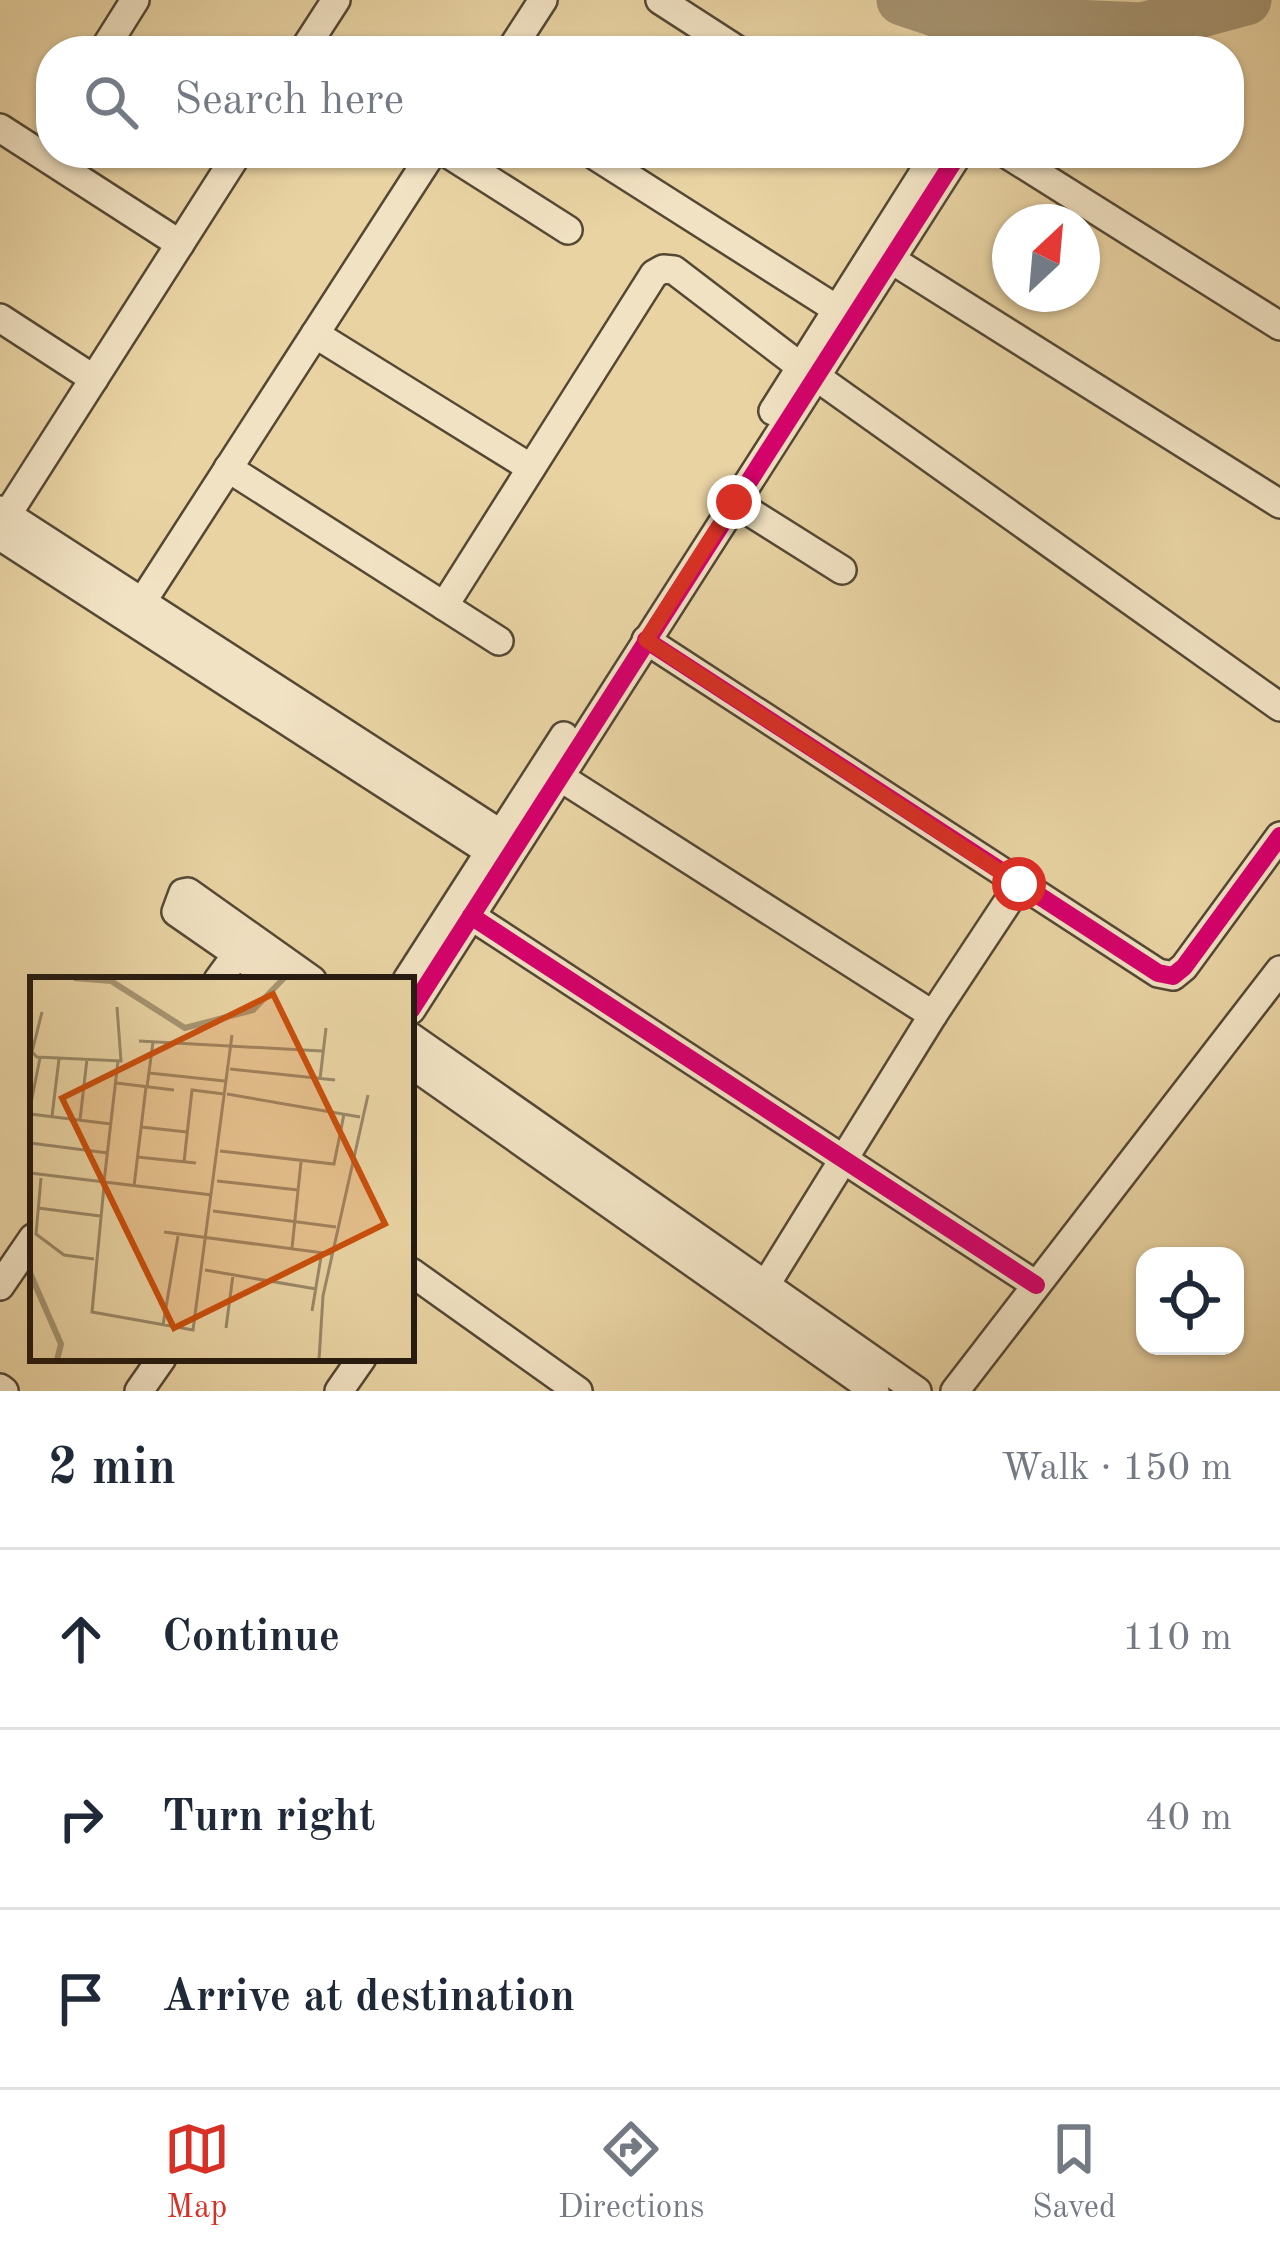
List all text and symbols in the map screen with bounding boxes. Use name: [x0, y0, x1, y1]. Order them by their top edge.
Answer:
search box: [36, 36, 1244, 168]
icon: search: [78, 69, 144, 135]
text: Search here: [174, 79, 404, 124]
north arrow: [992, 204, 1100, 312]
route end: [707, 475, 761, 529]
route start: [992, 857, 1046, 911]
inset map: [30, 977, 414, 1361]
map controls: [1136, 1247, 1244, 1355]
button: locate: [1136, 1247, 1244, 1355]
text: 2 min: [48, 1444, 176, 1495]
text: Walk · 150 m: [1001, 1449, 1232, 1488]
icon: ahead: [48, 1606, 114, 1672]
text: Continue: [162, 1616, 340, 1661]
text: 110 m: [1122, 1619, 1232, 1658]
icon: right: [48, 1786, 114, 1852]
text: Turn right: [162, 1796, 375, 1841]
text: 40 m: [1145, 1799, 1232, 1838]
icon: arrive: [48, 1966, 114, 2032]
text: Arrive at destination: [162, 1976, 575, 2021]
tab: Map: [164, 2116, 230, 2229]
tab: Directions: [558, 2116, 704, 2229]
tab: Saved: [1032, 2116, 1116, 2229]

